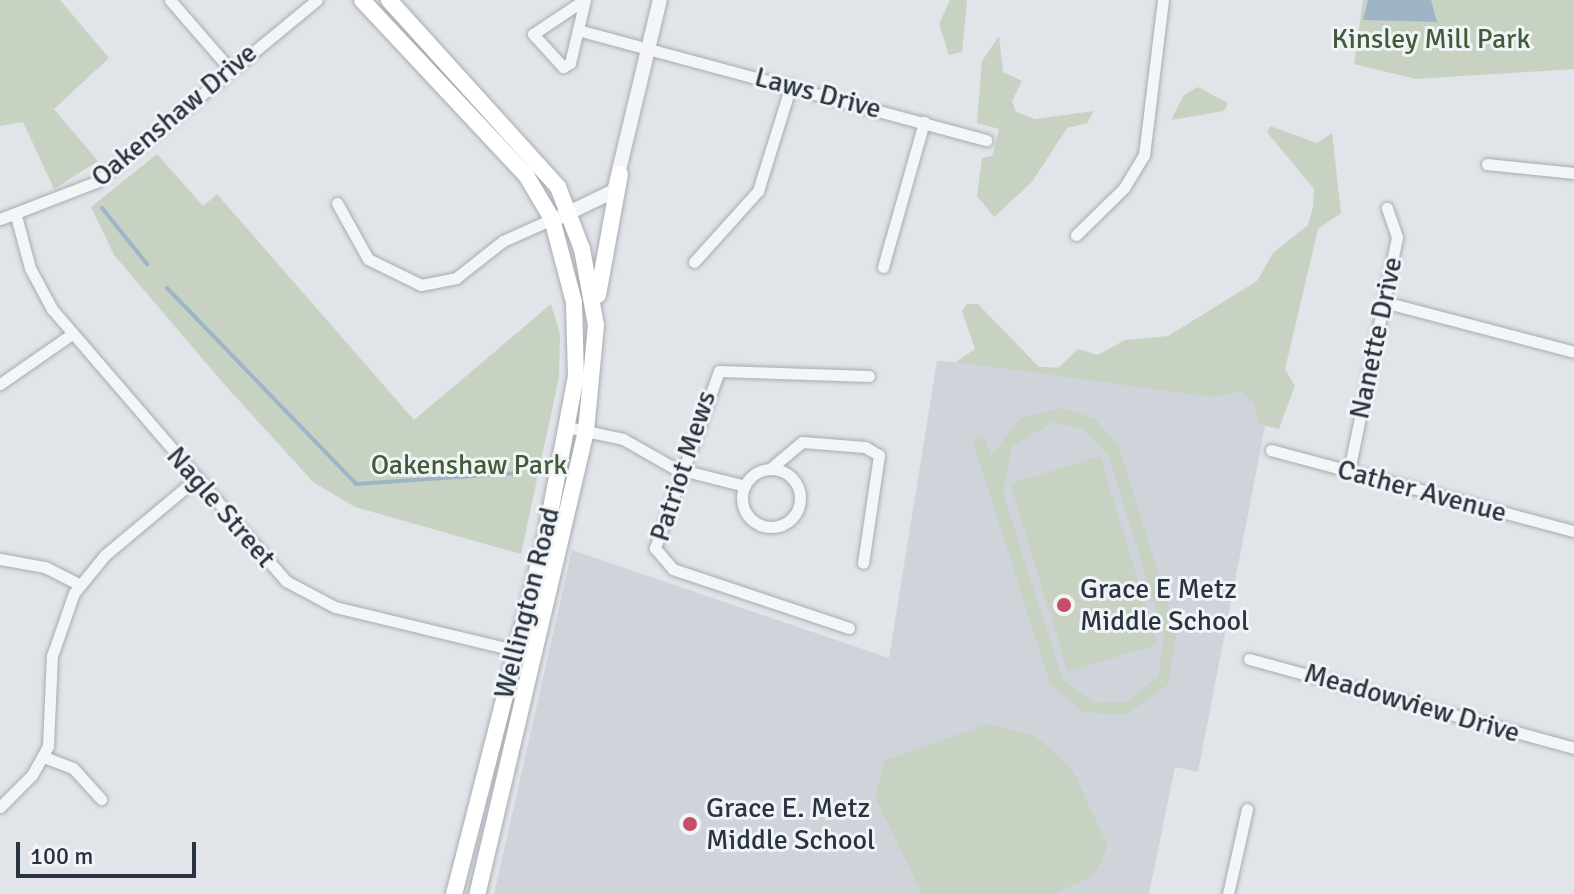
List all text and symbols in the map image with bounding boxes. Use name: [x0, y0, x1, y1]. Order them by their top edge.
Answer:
park label: Kinsley Mill Park: [1332, 22, 1530, 56]
street label: Oakenshaw Drive: [85, 36, 263, 194]
street label: Laws Drive: [751, 60, 885, 126]
street label: Nanette Drive: [1342, 254, 1410, 422]
street label: Patriot Mews: [643, 386, 723, 546]
street label: Nagle Street: [159, 440, 283, 574]
park label: Oakenshaw Park: [371, 448, 567, 482]
street label: Cather Avenue: [1334, 452, 1510, 530]
street label: Wellington Road: [487, 504, 567, 702]
place label: Grace E Metz Middle School: [1080, 572, 1249, 638]
marker: Grace E Metz Middle School: [1055, 596, 1073, 614]
street label: Meadowview Drive: [1300, 656, 1524, 750]
place label: Grace E. Metz Middle School: [706, 791, 875, 857]
marker: Grace E. Metz Middle School: [681, 815, 699, 833]
scale bar: [20, 826, 200, 876]
text: 100 m: [30, 841, 93, 871]

